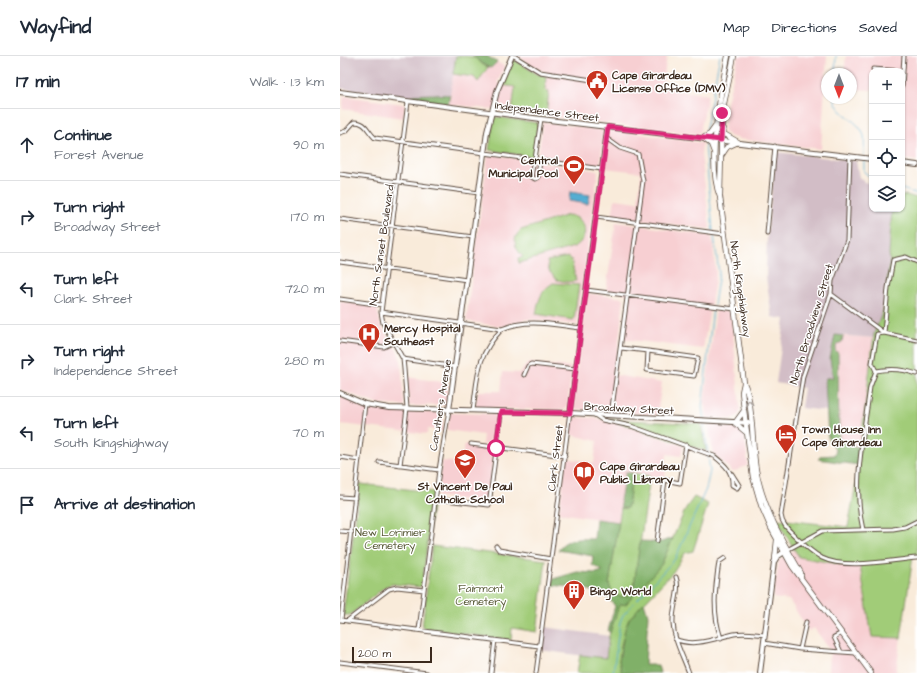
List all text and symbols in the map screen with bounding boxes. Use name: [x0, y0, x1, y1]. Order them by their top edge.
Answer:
text: Wayfind: [20, 14, 91, 41]
text: Map: [723, 18, 750, 38]
text: Directions: [772, 18, 837, 38]
text: Saved: [859, 18, 897, 38]
public building icon: Cape Girardeau License Office (DMV): [584, 68, 610, 101]
place label: Cape Girardeau License Office (DMV): [612, 68, 725, 96]
north arrow: [821, 68, 857, 104]
map controls: [869, 68, 905, 212]
button: +: [869, 68, 905, 104]
text: 17 min: [16, 70, 60, 94]
text: Walk · 1.3 km: [249, 73, 324, 91]
street label: Independence Street: [494, 98, 600, 125]
route end: [713, 104, 731, 122]
button: −: [869, 104, 905, 140]
text: Continue: [54, 125, 112, 146]
icon: ahead: [16, 134, 38, 156]
text: 90 m: [293, 136, 324, 154]
button: locate: [869, 140, 905, 176]
text: Forest Avenue: [54, 146, 144, 164]
place label: Central Municipal Pool: [489, 153, 558, 182]
sports icon: Central Municipal Pool: [561, 153, 587, 186]
button: layers: [869, 176, 905, 212]
street label: North Sunset Boulevard: [366, 183, 397, 307]
text: Turn right: [54, 197, 125, 218]
icon: right: [16, 206, 38, 228]
text: 170 m: [291, 208, 324, 226]
text: Broadway Street: [54, 218, 161, 236]
street label: North Kingshighway: [725, 240, 755, 338]
street label: North Broadview Street: [786, 262, 837, 386]
text: Turn left: [54, 269, 118, 290]
icon: left: [16, 278, 38, 300]
text: 720 m: [285, 280, 324, 298]
text: Clark Street: [54, 290, 132, 308]
hospital icon: Mercy Hospital Southeast: [356, 321, 382, 354]
place label: Mercy Hospital Southeast: [383, 321, 461, 349]
text: Turn right: [54, 341, 125, 362]
icon: right: [16, 350, 38, 372]
text: 280 m: [285, 352, 324, 370]
street label: Caruthers Avenue: [426, 358, 455, 452]
text: Independence Street: [54, 362, 178, 380]
street label: Broadway Street: [583, 399, 675, 419]
one-way arrow: [745, 400, 754, 406]
text: Turn left: [54, 413, 118, 434]
icon: left: [16, 422, 38, 444]
hotel icon: Town House Inn Cape Girardeau: [773, 422, 799, 455]
place label: Town House Inn Cape Girardeau: [801, 422, 882, 451]
text: 70 m: [292, 424, 324, 442]
street label: Clark Street: [544, 424, 567, 492]
text: South Kingshighway: [54, 434, 169, 452]
route start: [487, 439, 505, 457]
school or university icon: St Vincent De Paul Catholic School: [452, 447, 478, 480]
library icon: Cape Girardeau Public Library: [571, 459, 597, 492]
place label: Cape Girardeau Public Library: [600, 459, 680, 489]
place label: St Vincent De Paul Catholic School: [417, 479, 513, 507]
icon: arrive: [16, 494, 38, 516]
text: Arrive at destination: [54, 494, 195, 515]
park label: New Lorimier Cemetery: [355, 525, 425, 554]
building icon: Bingo World: [561, 578, 587, 611]
park label: Fairmont Cemetery: [456, 581, 506, 610]
place label: Bingo World: [590, 584, 652, 601]
scale bar: [352, 645, 432, 664]
text: 200 m: [358, 646, 391, 661]

